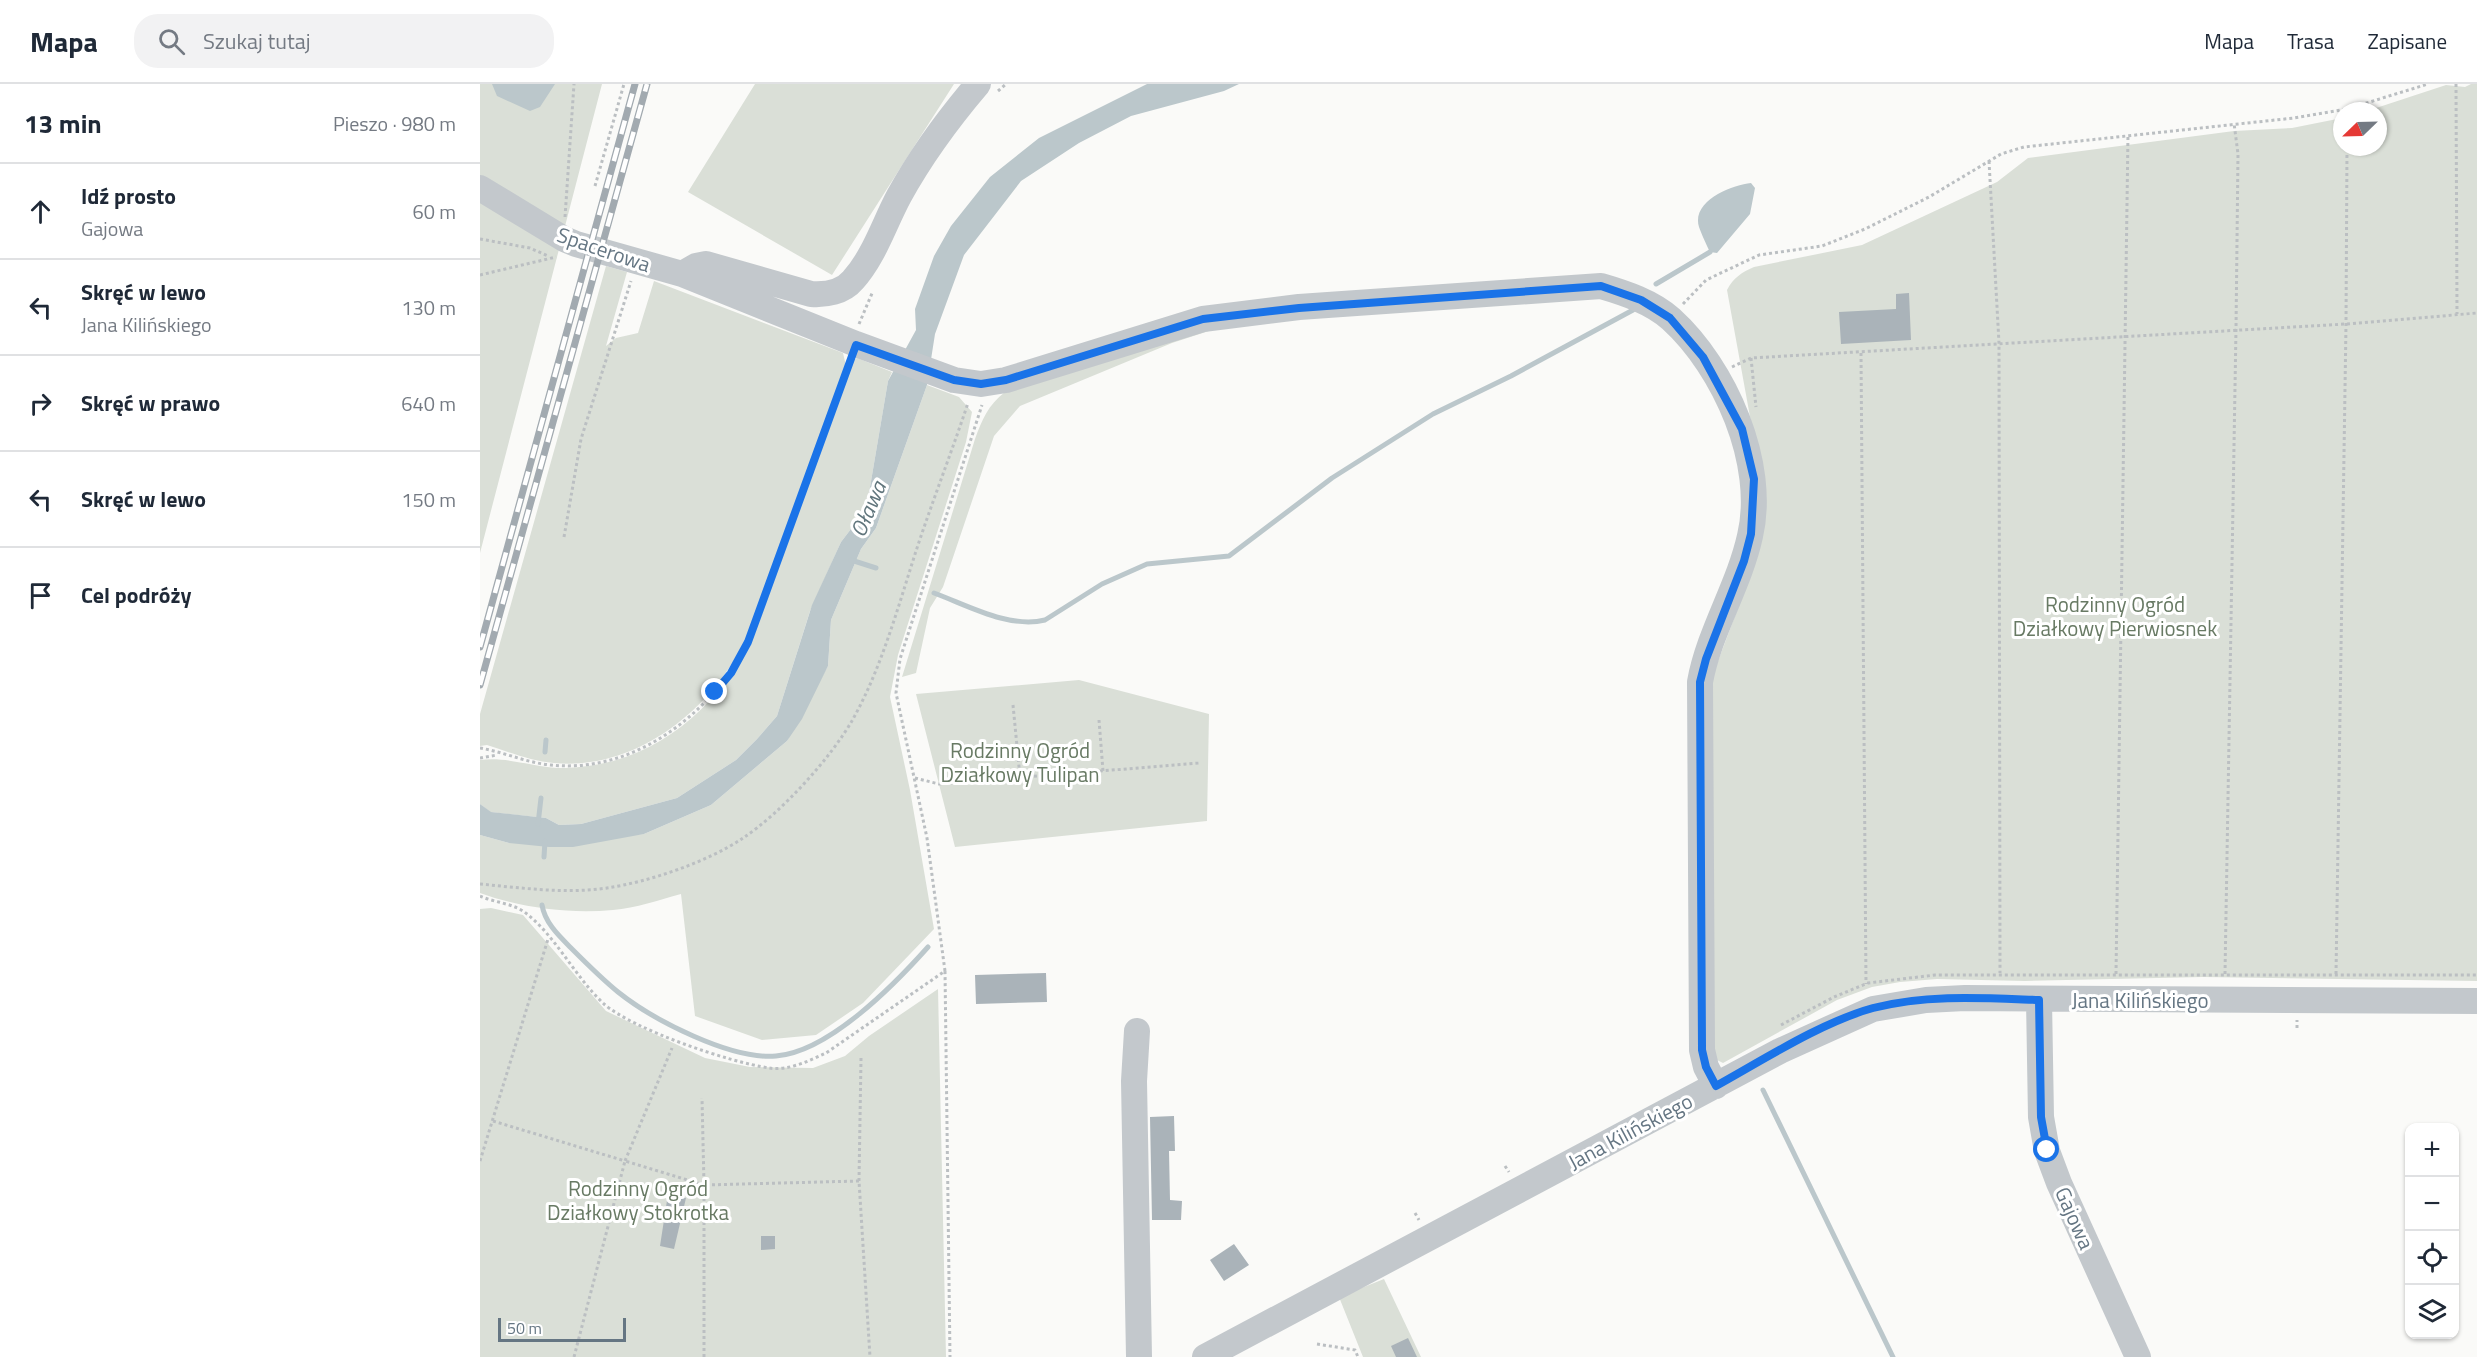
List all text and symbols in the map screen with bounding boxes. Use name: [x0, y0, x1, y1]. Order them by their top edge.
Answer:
search box: [134, 14, 554, 68]
text: Mapa: [30, 20, 98, 63]
text: Szukaj tutaj: [203, 24, 311, 58]
icon: search: [155, 25, 188, 58]
text: Mapa: [2204, 25, 2254, 57]
text: Trasa: [2287, 25, 2334, 57]
text: Zapisane: [2367, 25, 2447, 57]
north arrow: [2333, 102, 2387, 156]
text: 13 min: [24, 104, 102, 143]
text: Pieszo · 980 m: [333, 108, 456, 139]
text: Idź prosto: [81, 179, 176, 213]
icon: ahead: [24, 195, 57, 228]
text: 60 m: [412, 196, 456, 227]
text: Gajowa: [81, 213, 143, 244]
street label: Spacerowa: [553, 218, 656, 280]
text: Skręć w lewo: [81, 275, 206, 309]
icon: left: [24, 291, 57, 324]
text: 130 m: [401, 292, 456, 323]
text: Jana Kilińskiego: [81, 309, 212, 340]
text: Skręć w prawo: [81, 386, 220, 420]
icon: right: [24, 387, 57, 420]
text: 640 m: [401, 388, 456, 419]
water label: Oława: [841, 474, 896, 542]
text: Skręć w lewo: [81, 482, 206, 516]
icon: left: [24, 483, 57, 516]
text: 150 m: [401, 484, 456, 515]
text: Cel podróży: [81, 578, 191, 612]
icon: arrive: [24, 579, 57, 612]
park label: Rodzinny Ogród Działkowy Pierwiosnek: [2013, 588, 2217, 644]
route end: [701, 678, 727, 704]
park label: Rodzinny Ogród Działkowy Tulipan: [941, 734, 1099, 790]
street label: Jana Kilińskiego: [2071, 984, 2209, 1016]
street label: Jana Kilińskiego: [1562, 1085, 1698, 1177]
map controls: [2405, 1123, 2459, 1339]
button: +: [2405, 1123, 2459, 1177]
route start: [2033, 1136, 2059, 1162]
park label: Rodzinny Ogród Działkowy Stokrotka: [547, 1172, 729, 1228]
button: −: [2405, 1177, 2459, 1231]
street label: Gajowa: [2047, 1182, 2103, 1255]
button: locate: [2405, 1231, 2459, 1285]
button: layers: [2405, 1285, 2459, 1339]
scale bar: [498, 1315, 626, 1342]
text: 50 m: [507, 1316, 542, 1340]

